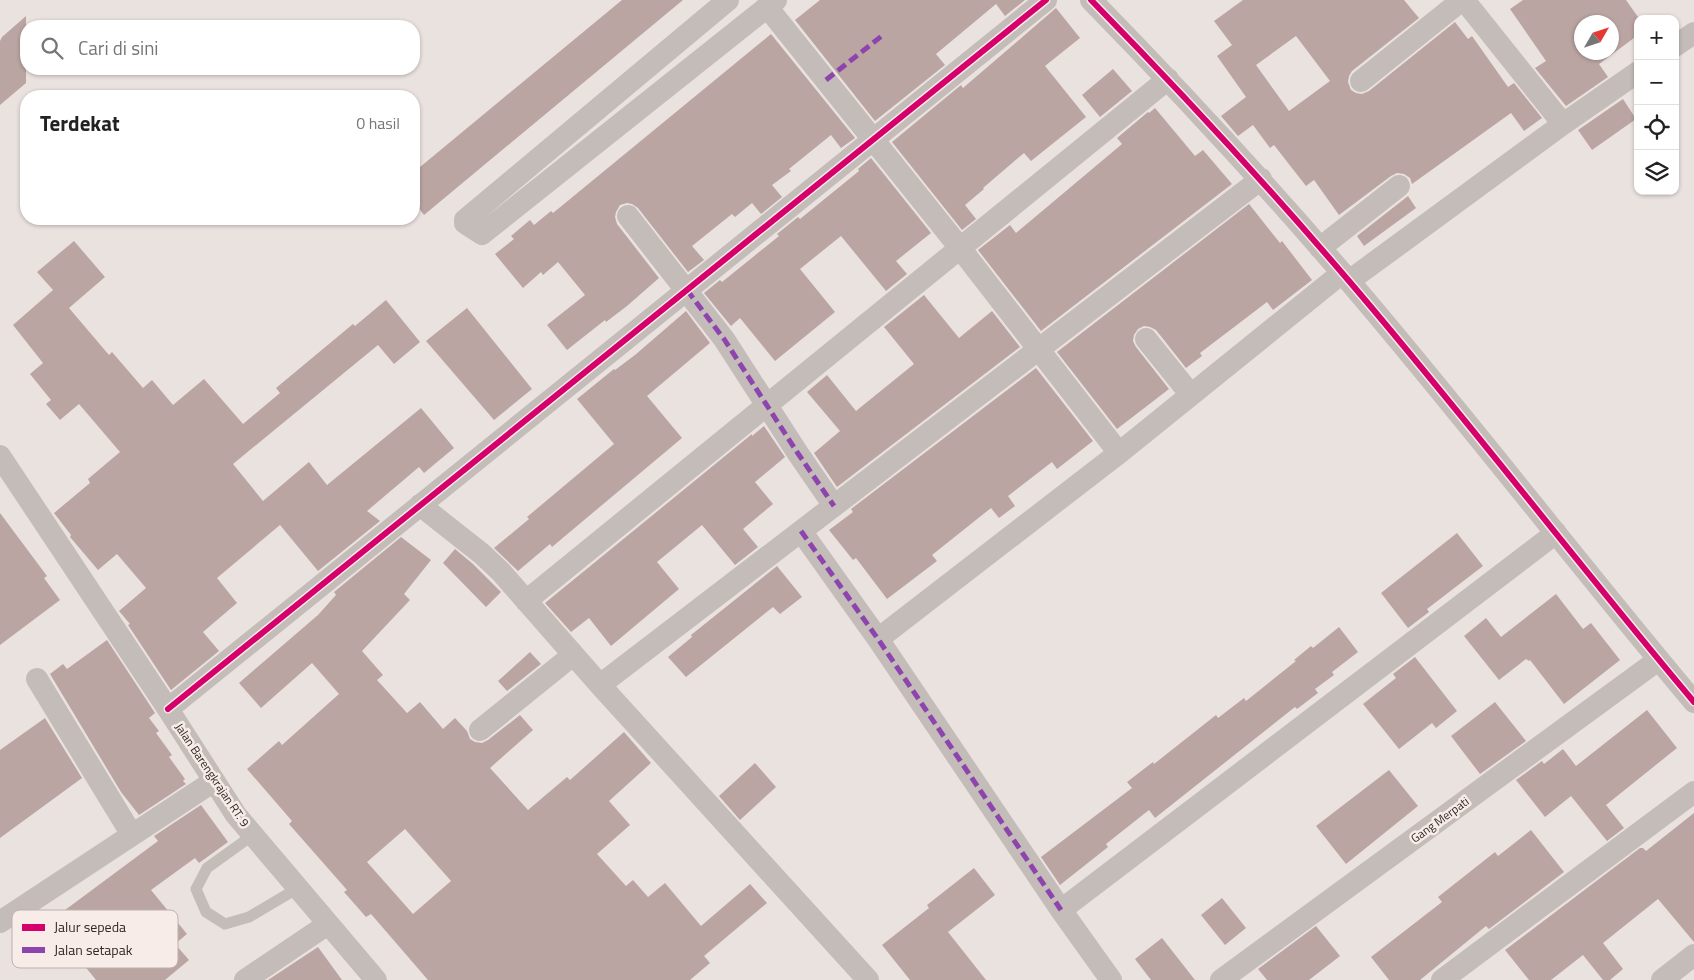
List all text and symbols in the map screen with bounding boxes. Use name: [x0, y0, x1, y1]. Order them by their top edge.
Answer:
north arrow: [1574, 15, 1619, 60]
map controls: [1634, 15, 1679, 195]
button: +: [1634, 15, 1679, 60]
search box: [20, 20, 420, 75]
text: Cari di sini: [78, 33, 159, 62]
icon: search: [38, 34, 66, 62]
button: −: [1634, 60, 1679, 105]
button: locate: [1634, 105, 1679, 150]
text: Terdekat: [40, 107, 120, 139]
text: 0 hasil: [356, 111, 400, 135]
button: layers: [1634, 150, 1679, 195]
street label: Jalan Barengkrajan RT. 9: [170, 719, 255, 831]
street label: Gang Merpati: [1407, 792, 1473, 847]
legend: [12, 910, 178, 968]
text: Jalur sepeda: [54, 916, 126, 937]
text: Jalan setapak: [54, 939, 133, 960]

